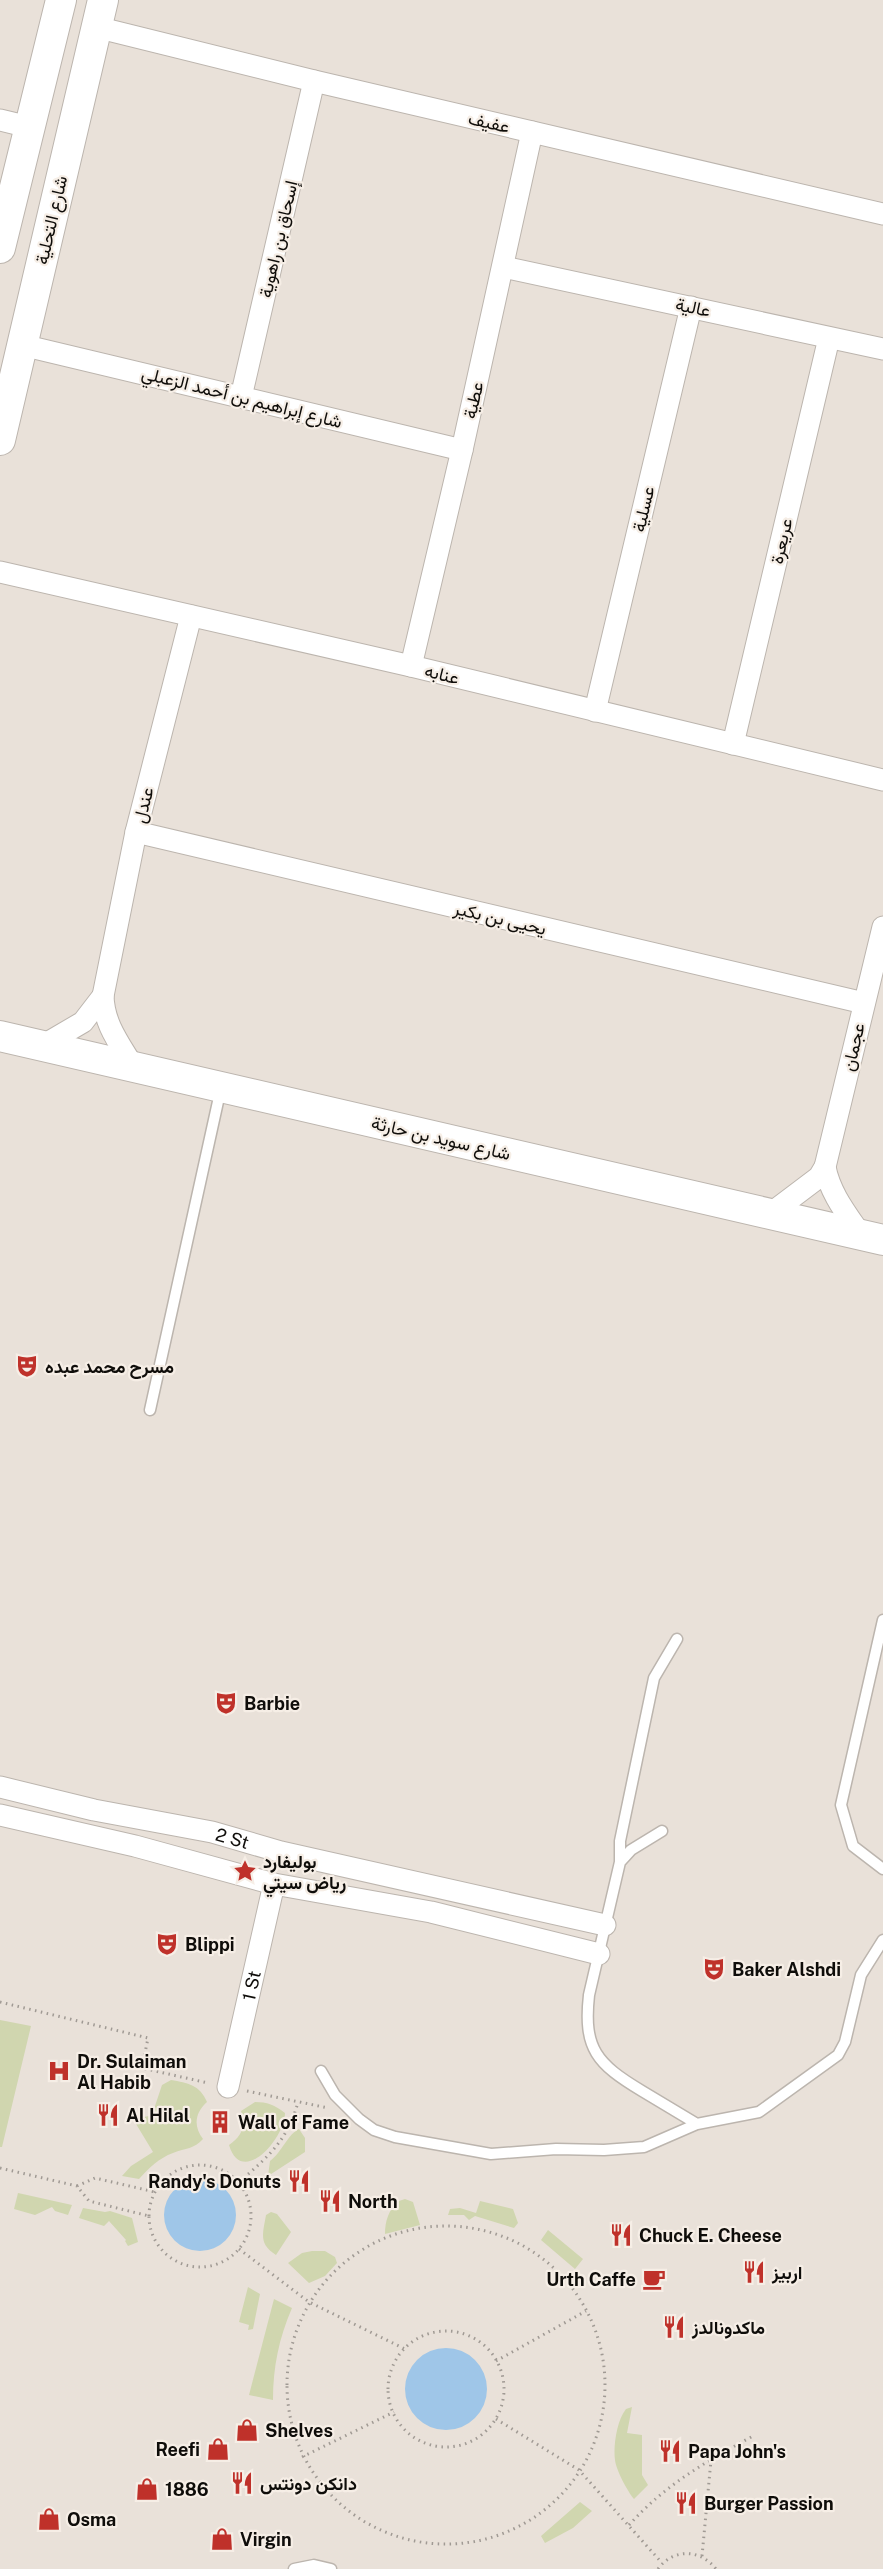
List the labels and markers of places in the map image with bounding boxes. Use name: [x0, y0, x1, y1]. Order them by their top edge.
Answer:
theatre icon: مسرح محمد عبده: [14, 1353, 40, 1379]
place label: مسرح محمد عبده: [45, 1356, 174, 1379]
theatre icon: Barbie: [213, 1690, 239, 1716]
place label: Barbie: [244, 1693, 300, 1714]
place label: بوليفارد رياض سيتي: [263, 1851, 346, 1898]
place icon: بوليفارد رياض سيتي: [232, 1858, 258, 1884]
theatre icon: Blippi: [154, 1931, 180, 1957]
place label: Blippi: [185, 1934, 235, 1955]
theatre icon: Baker Alshdi: [701, 1956, 727, 1982]
place label: Baker Alshdi: [732, 1959, 841, 1980]
place label: Dr. Sulaiman Al Habib: [77, 2051, 186, 2093]
hospital icon: Dr. Sulaiman Al Habib: [46, 2058, 72, 2084]
restaurant icon: Al Hilal: [95, 2102, 121, 2128]
place label: Al Hilal: [126, 2105, 190, 2126]
building icon: Wall of Fame: [207, 2109, 233, 2135]
place label: Wall of Fame: [238, 2112, 349, 2133]
restaurant icon: Randy's Donuts: [286, 2168, 312, 2194]
place label: Randy's Donuts: [148, 2171, 281, 2192]
restaurant icon: North: [317, 2188, 343, 2214]
place label: North: [348, 2191, 398, 2212]
restaurant icon: Chuck E. Cheese: [608, 2222, 634, 2248]
place label: Chuck E. Cheese: [639, 2225, 782, 2246]
restaurant icon: اربيز: [741, 2259, 767, 2285]
place label: اربيز: [771, 2262, 803, 2284]
cafe icon: Urth Caffe: [641, 2266, 667, 2292]
place label: Urth Caffe: [546, 2269, 636, 2290]
restaurant icon: ماكدونالدز: [661, 2314, 687, 2340]
place label: ماكدونالدز: [691, 2317, 765, 2339]
shop icon: Shelves: [234, 2417, 260, 2443]
place label: Shelves: [265, 2420, 333, 2441]
shop icon: Reefi: [205, 2436, 231, 2462]
restaurant icon: Papa John's: [657, 2438, 683, 2464]
place label: Reefi: [155, 2439, 200, 2460]
place label: Papa John's: [688, 2441, 786, 2462]
restaurant icon: دانكن دونتس: [229, 2470, 255, 2496]
place label: دانكن دونتس: [260, 2473, 357, 2495]
shop icon: 1886: [134, 2476, 160, 2502]
place label: 1886: [165, 2479, 209, 2500]
restaurant icon: Burger Passion: [673, 2490, 699, 2516]
place label: Burger Passion: [704, 2493, 834, 2514]
shop icon: Osma: [36, 2506, 62, 2532]
place label: Osma: [67, 2509, 116, 2530]
shop icon: Virgin: [209, 2526, 235, 2552]
place label: Virgin: [240, 2529, 292, 2550]

